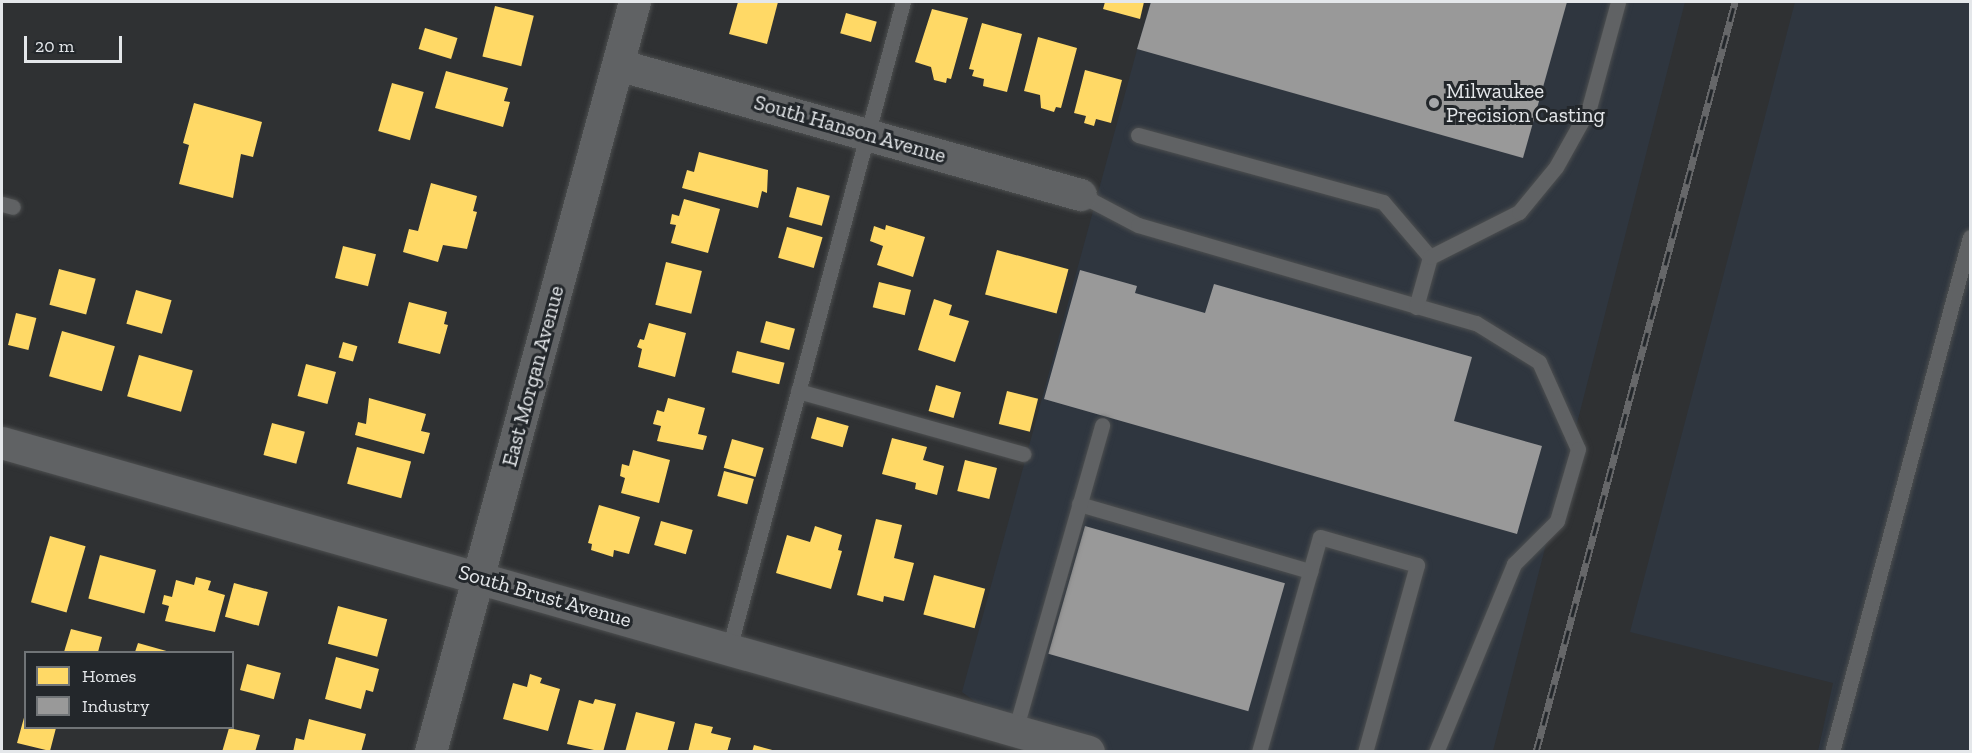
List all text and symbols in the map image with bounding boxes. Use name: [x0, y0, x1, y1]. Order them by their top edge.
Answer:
scale bar: [27, 24, 124, 62]
text: 20 m: [35, 35, 74, 57]
place label: Milwaukee Precision Casting: [1446, 78, 1605, 128]
street label: South Hanson Avenue: [751, 89, 949, 169]
marker: Milwaukee Precision Casting: [1427, 96, 1441, 110]
street label: East Morgan Avenue: [497, 282, 569, 470]
street label: South Brust Avenue: [455, 559, 635, 633]
legend: [24, 651, 234, 729]
text: Homes: [82, 665, 136, 687]
text: Industry: [82, 695, 149, 717]

